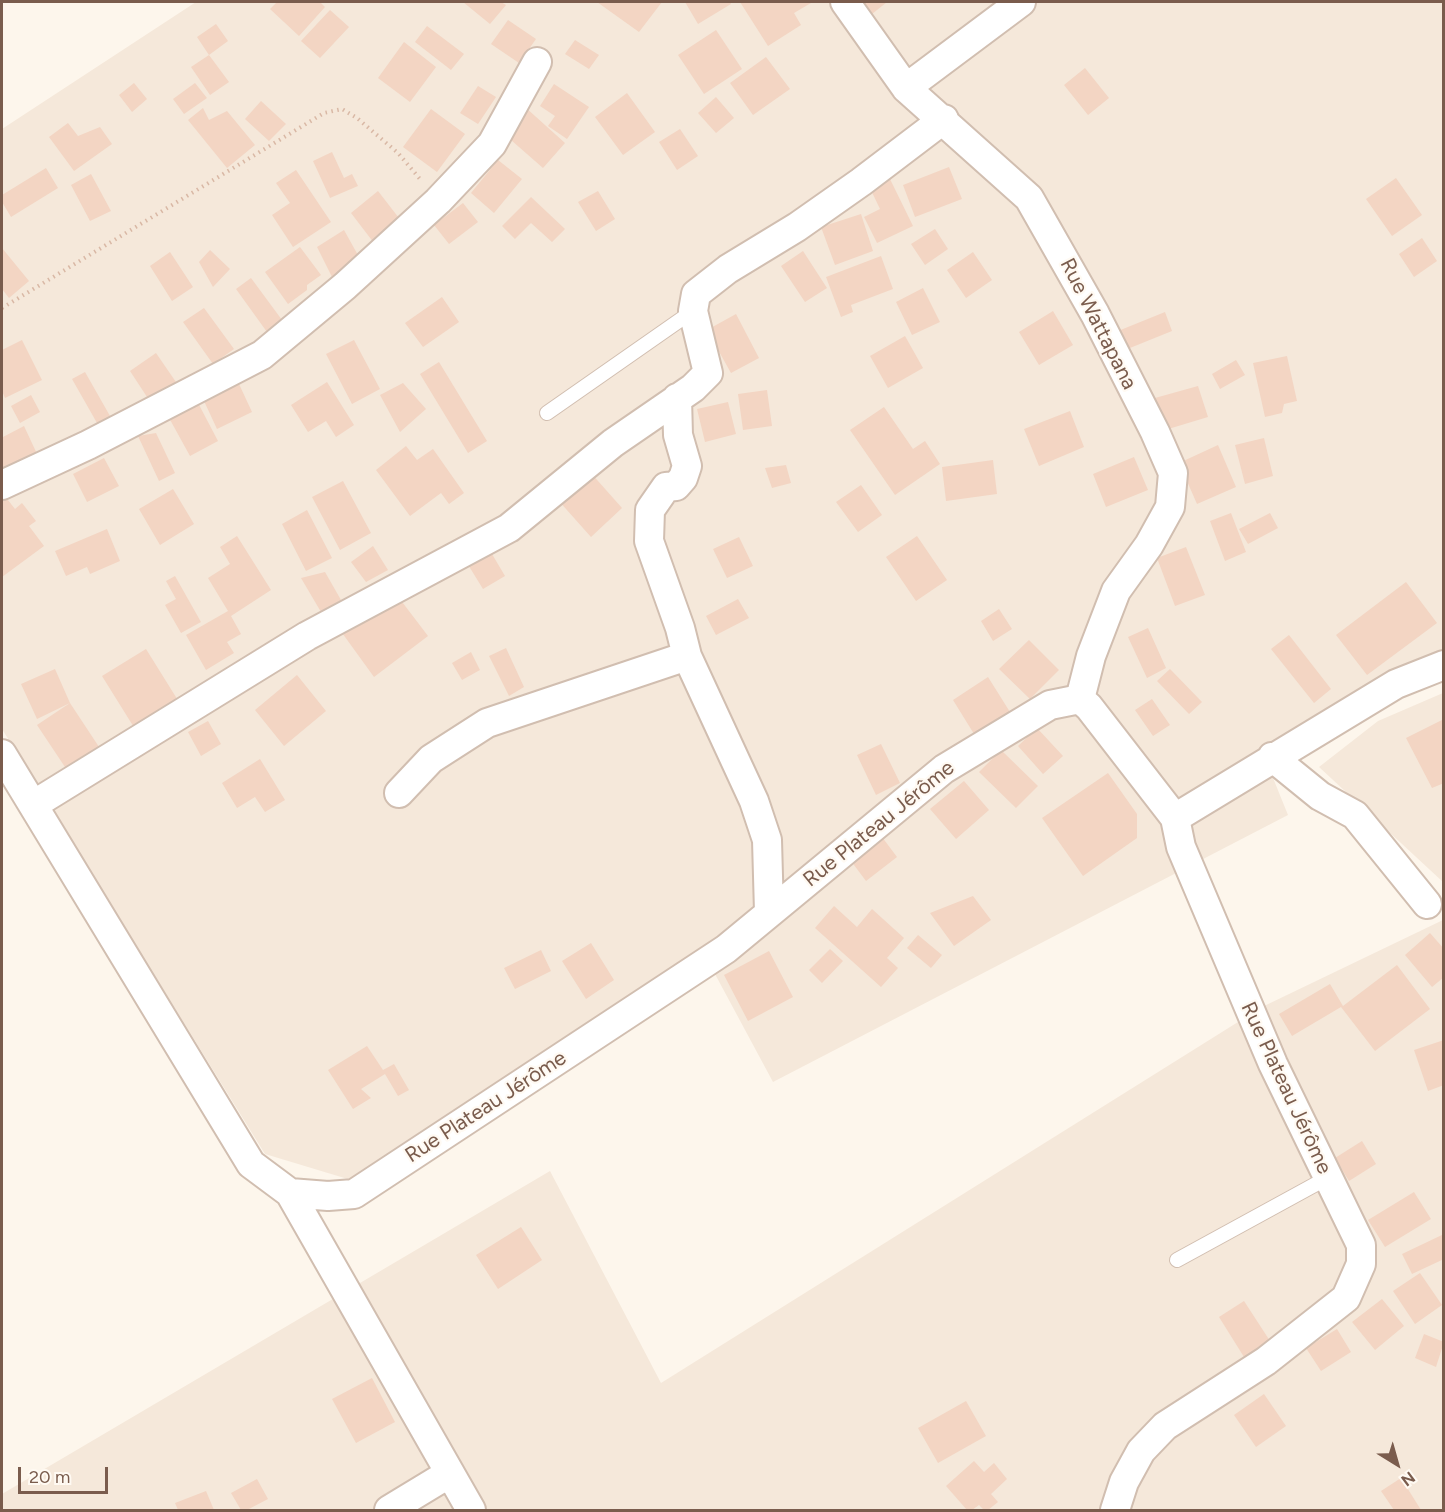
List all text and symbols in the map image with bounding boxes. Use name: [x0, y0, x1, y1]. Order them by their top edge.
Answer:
street label: Rue Wattapana: [1054, 254, 1142, 394]
street label: Rue Plateau Jérôme: [798, 755, 960, 893]
street label: Rue Plateau Jérôme: [1235, 998, 1337, 1178]
street label: Rue Plateau Jérôme: [401, 1046, 571, 1168]
north arrow: [1367, 1434, 1427, 1494]
scale bar: [21, 1455, 111, 1493]
text: 20 m: [29, 1466, 70, 1488]
text: N: [1397, 1467, 1419, 1490]

